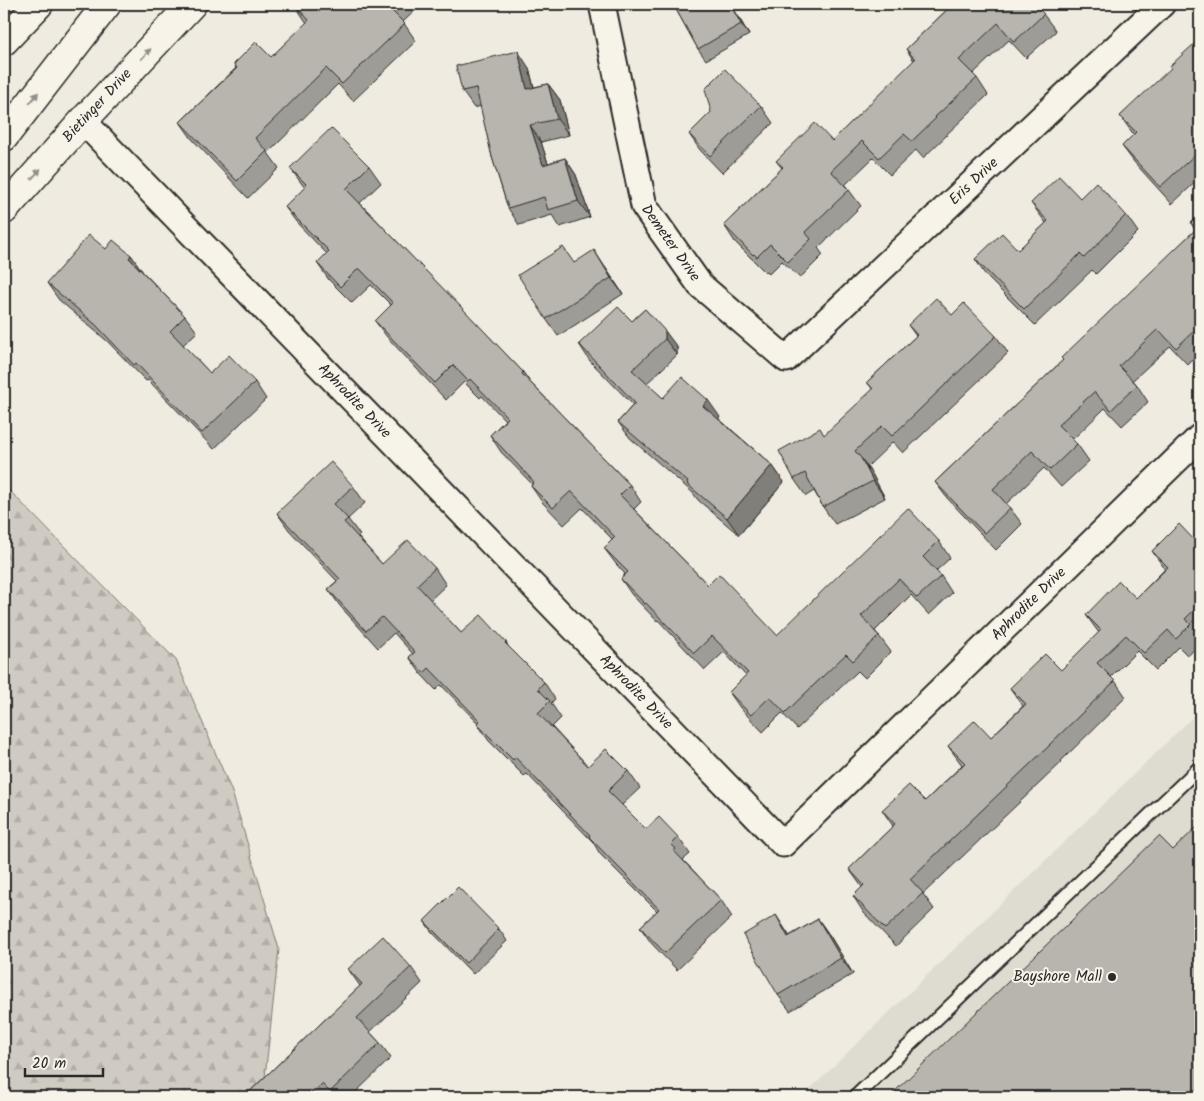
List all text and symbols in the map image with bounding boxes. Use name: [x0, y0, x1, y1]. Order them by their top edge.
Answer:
one-way arrow: [140, 48, 152, 60]
street label: Bietinger Drive: [57, 63, 138, 148]
one-way arrow: [28, 92, 39, 105]
street label: Eris Drive: [943, 152, 1004, 211]
one-way arrow: [30, 168, 42, 180]
street label: Demeter Drive: [635, 200, 706, 287]
street label: Aphrodite Drive: [312, 358, 397, 445]
street label: Aphrodite Drive: [986, 561, 1072, 646]
street label: Aphrodite Drive: [594, 649, 679, 736]
place label: Bayshore Mall: [1013, 965, 1102, 989]
marker: Bayshore Mall: [1106, 971, 1118, 983]
scale bar: [25, 1046, 102, 1078]
text: 20 m: [32, 1052, 66, 1076]

